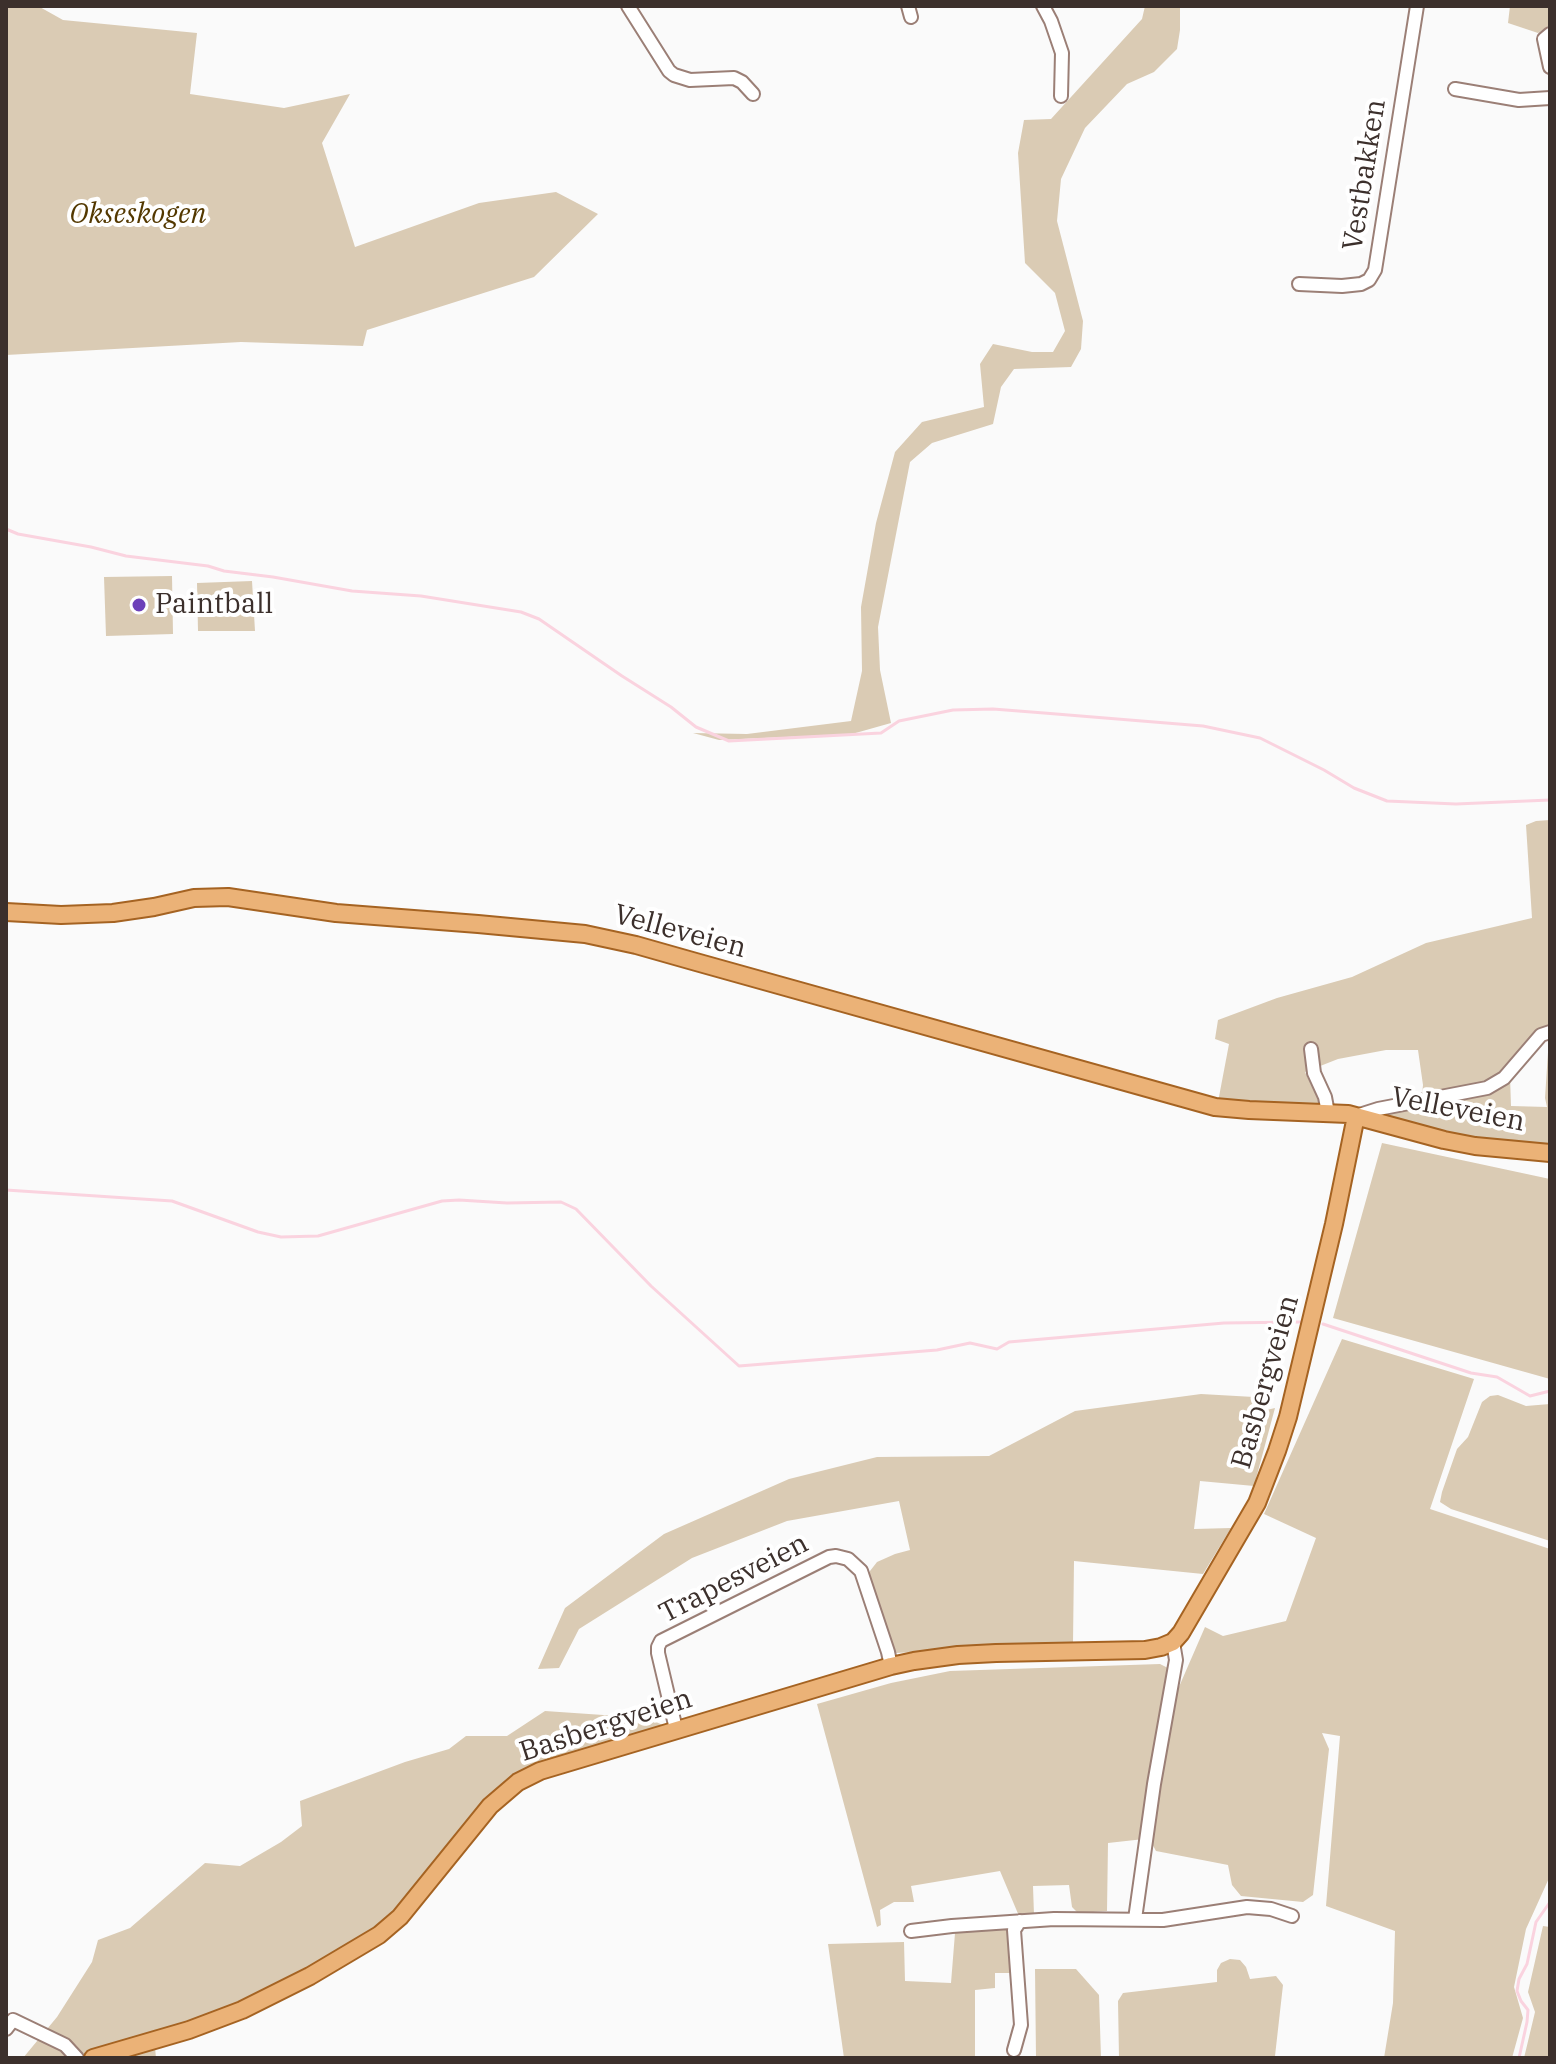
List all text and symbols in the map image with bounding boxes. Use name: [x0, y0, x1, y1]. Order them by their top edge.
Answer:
street label: Vestbakken: [1336, 97, 1394, 253]
park label: Okseskogen: [70, 198, 206, 232]
place label: Paintball: [155, 588, 273, 622]
marker: Paintball: [130, 596, 148, 614]
street label: Velleveien: [610, 898, 750, 966]
street label: Velleveien: [1388, 1081, 1528, 1139]
street label: Basbergveien: [1225, 1291, 1307, 1473]
street label: Trapesveien: [654, 1527, 814, 1631]
street label: Basbergveien: [516, 1682, 696, 1770]

